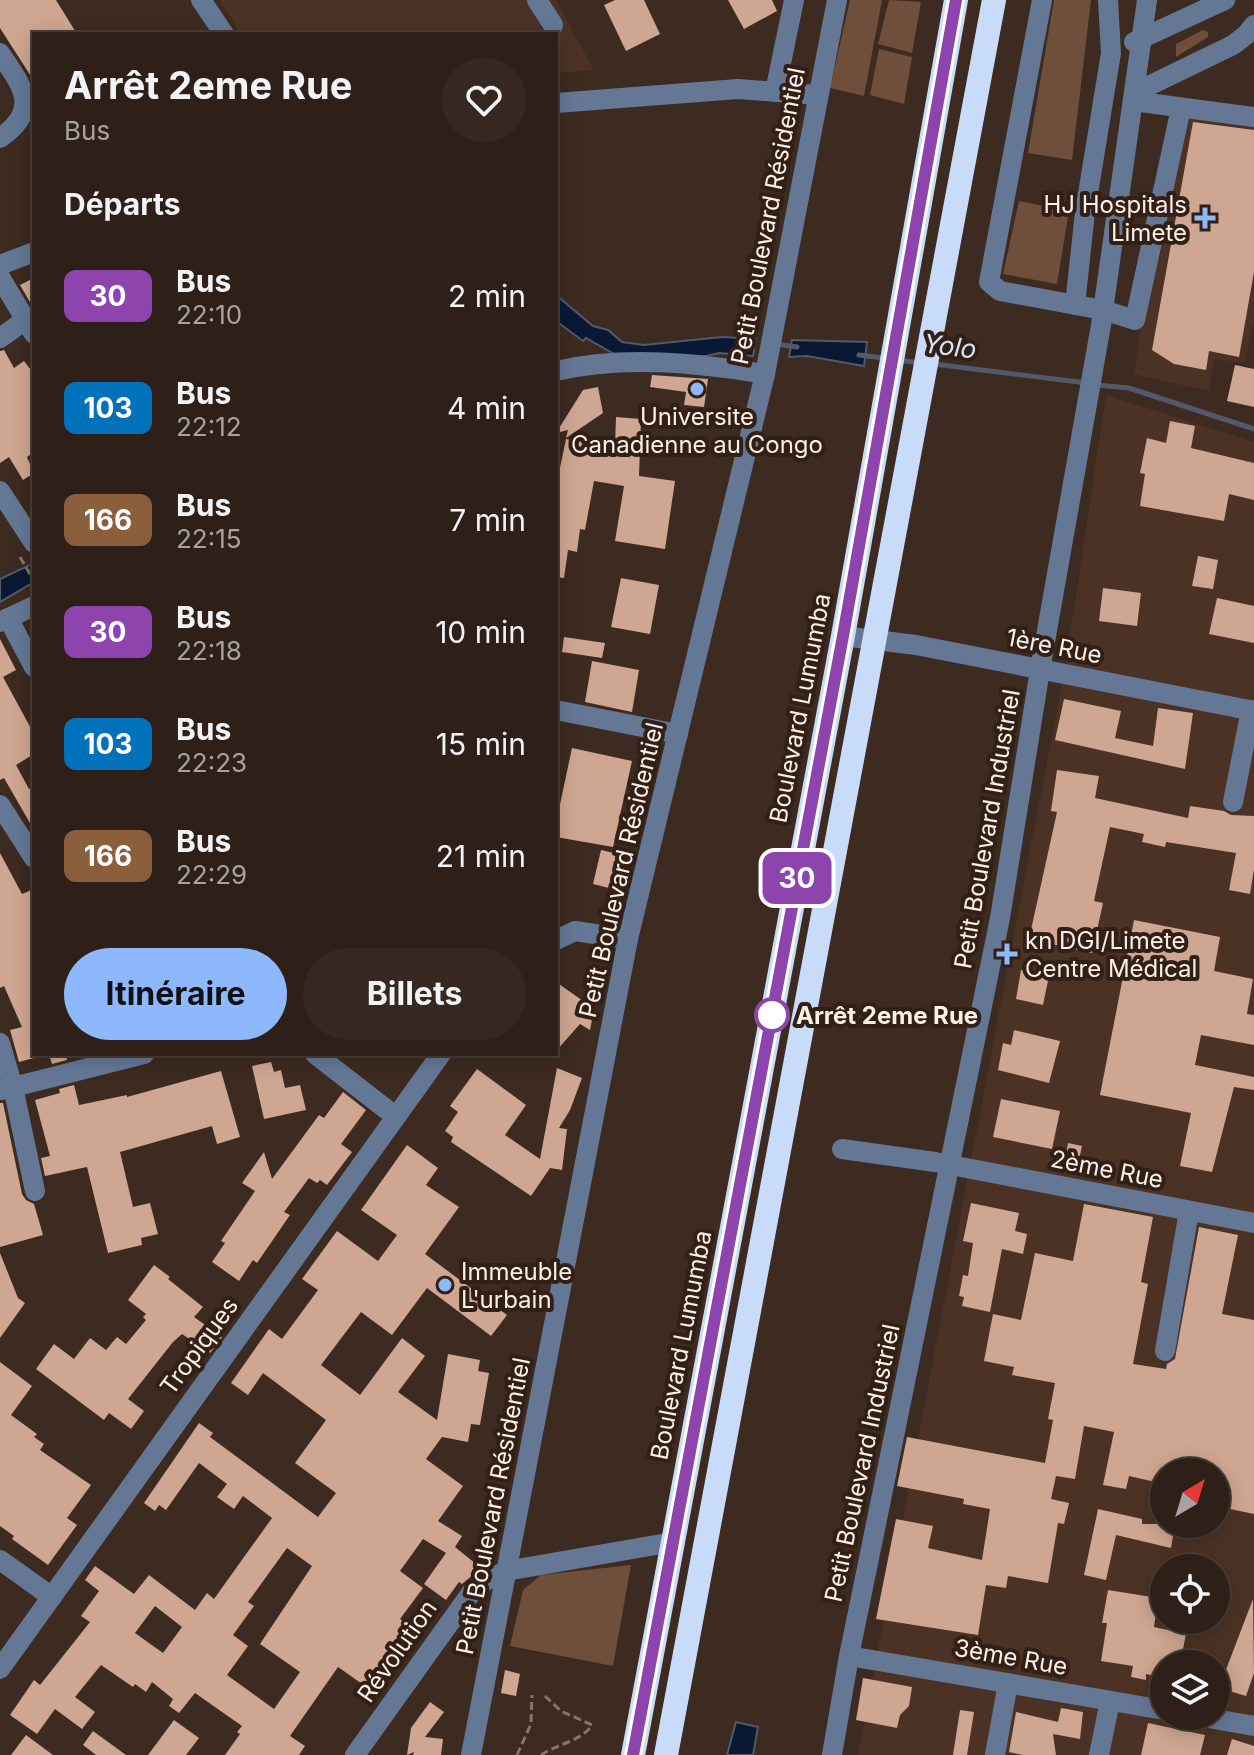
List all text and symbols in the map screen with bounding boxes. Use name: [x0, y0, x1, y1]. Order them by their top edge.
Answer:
button: heart: [442, 58, 526, 142]
text: Arrêt 2eme Rue: [64, 62, 352, 108]
street label: Petit Boulevard Résidentiel: [725, 65, 811, 367]
text: Bus: [64, 115, 110, 146]
text: Départs: [64, 186, 181, 222]
place label: HJ Hospitals Limete: [1043, 190, 1187, 247]
marker: HJ Hospitals Limete: [1194, 207, 1216, 229]
text: Bus: [176, 263, 231, 299]
text: 2 min: [448, 278, 526, 314]
text: 30: [90, 279, 126, 313]
text: 22:10: [176, 299, 242, 330]
water label: Yolo: [922, 327, 978, 365]
text: Bus: [176, 375, 231, 411]
marker: Universite Canadienne au Congo: [688, 380, 706, 398]
text: 4 min: [447, 390, 526, 426]
text: 103: [83, 391, 133, 425]
place label: Universite Canadienne au Congo: [571, 402, 823, 459]
text: 22:12: [176, 411, 242, 442]
text: Bus: [176, 487, 231, 523]
text: 7 min: [449, 502, 526, 538]
text: 166: [84, 503, 132, 537]
text: 22:15: [176, 523, 242, 554]
street label: Boulevard Lumumba: [764, 591, 836, 825]
text: Bus: [176, 599, 231, 635]
text: 10 min: [435, 614, 526, 650]
text: 30: [90, 615, 126, 649]
street label: 1ère Rue: [1004, 623, 1104, 669]
text: 22:18: [176, 635, 242, 666]
street label: Petit Boulevard Industriel: [948, 687, 1026, 971]
text: Bus: [176, 711, 231, 747]
street label: Petit Boulevard Résidentiel: [573, 720, 669, 1020]
text: 15 min: [436, 726, 526, 762]
text: 103: [83, 727, 133, 761]
text: 22:23: [176, 747, 247, 778]
text: Bus: [176, 823, 231, 859]
text: 21 min: [436, 838, 526, 874]
text: 166: [84, 839, 132, 873]
line badge: 30: [761, 852, 833, 904]
text: 22:29: [176, 859, 247, 890]
text: 30: [779, 861, 815, 895]
place label: kn DGI/Limete Centre Médical: [1025, 926, 1197, 983]
marker: kn DGI/Limete Centre Médical: [996, 943, 1018, 965]
button: Itinéraire: [64, 948, 287, 1040]
button: Billets: [303, 948, 526, 1040]
marker: Arrêt 2eme Rue: [755, 998, 789, 1032]
place label: Arrêt 2eme Rue: [796, 1001, 978, 1030]
street label: 2ème Rue: [1048, 1144, 1166, 1194]
street label: Boulevard Lumumba: [645, 1228, 717, 1462]
place label: Immeuble L'urbain: [461, 1257, 572, 1314]
marker: Immeuble L'urbain: [436, 1276, 454, 1294]
street label: Tropiques: [154, 1292, 244, 1400]
street label: Petit Boulevard Industriel: [818, 1322, 906, 1604]
street label: Petit Boulevard Résidentiel: [450, 1355, 536, 1657]
north arrow: [1150, 1458, 1230, 1538]
map controls: [1150, 1458, 1230, 1730]
button: locate: [1150, 1554, 1230, 1634]
street label: Révolution: [351, 1594, 443, 1708]
street label: 3ème Rue: [952, 1633, 1070, 1681]
button: layers: [1150, 1650, 1230, 1730]

